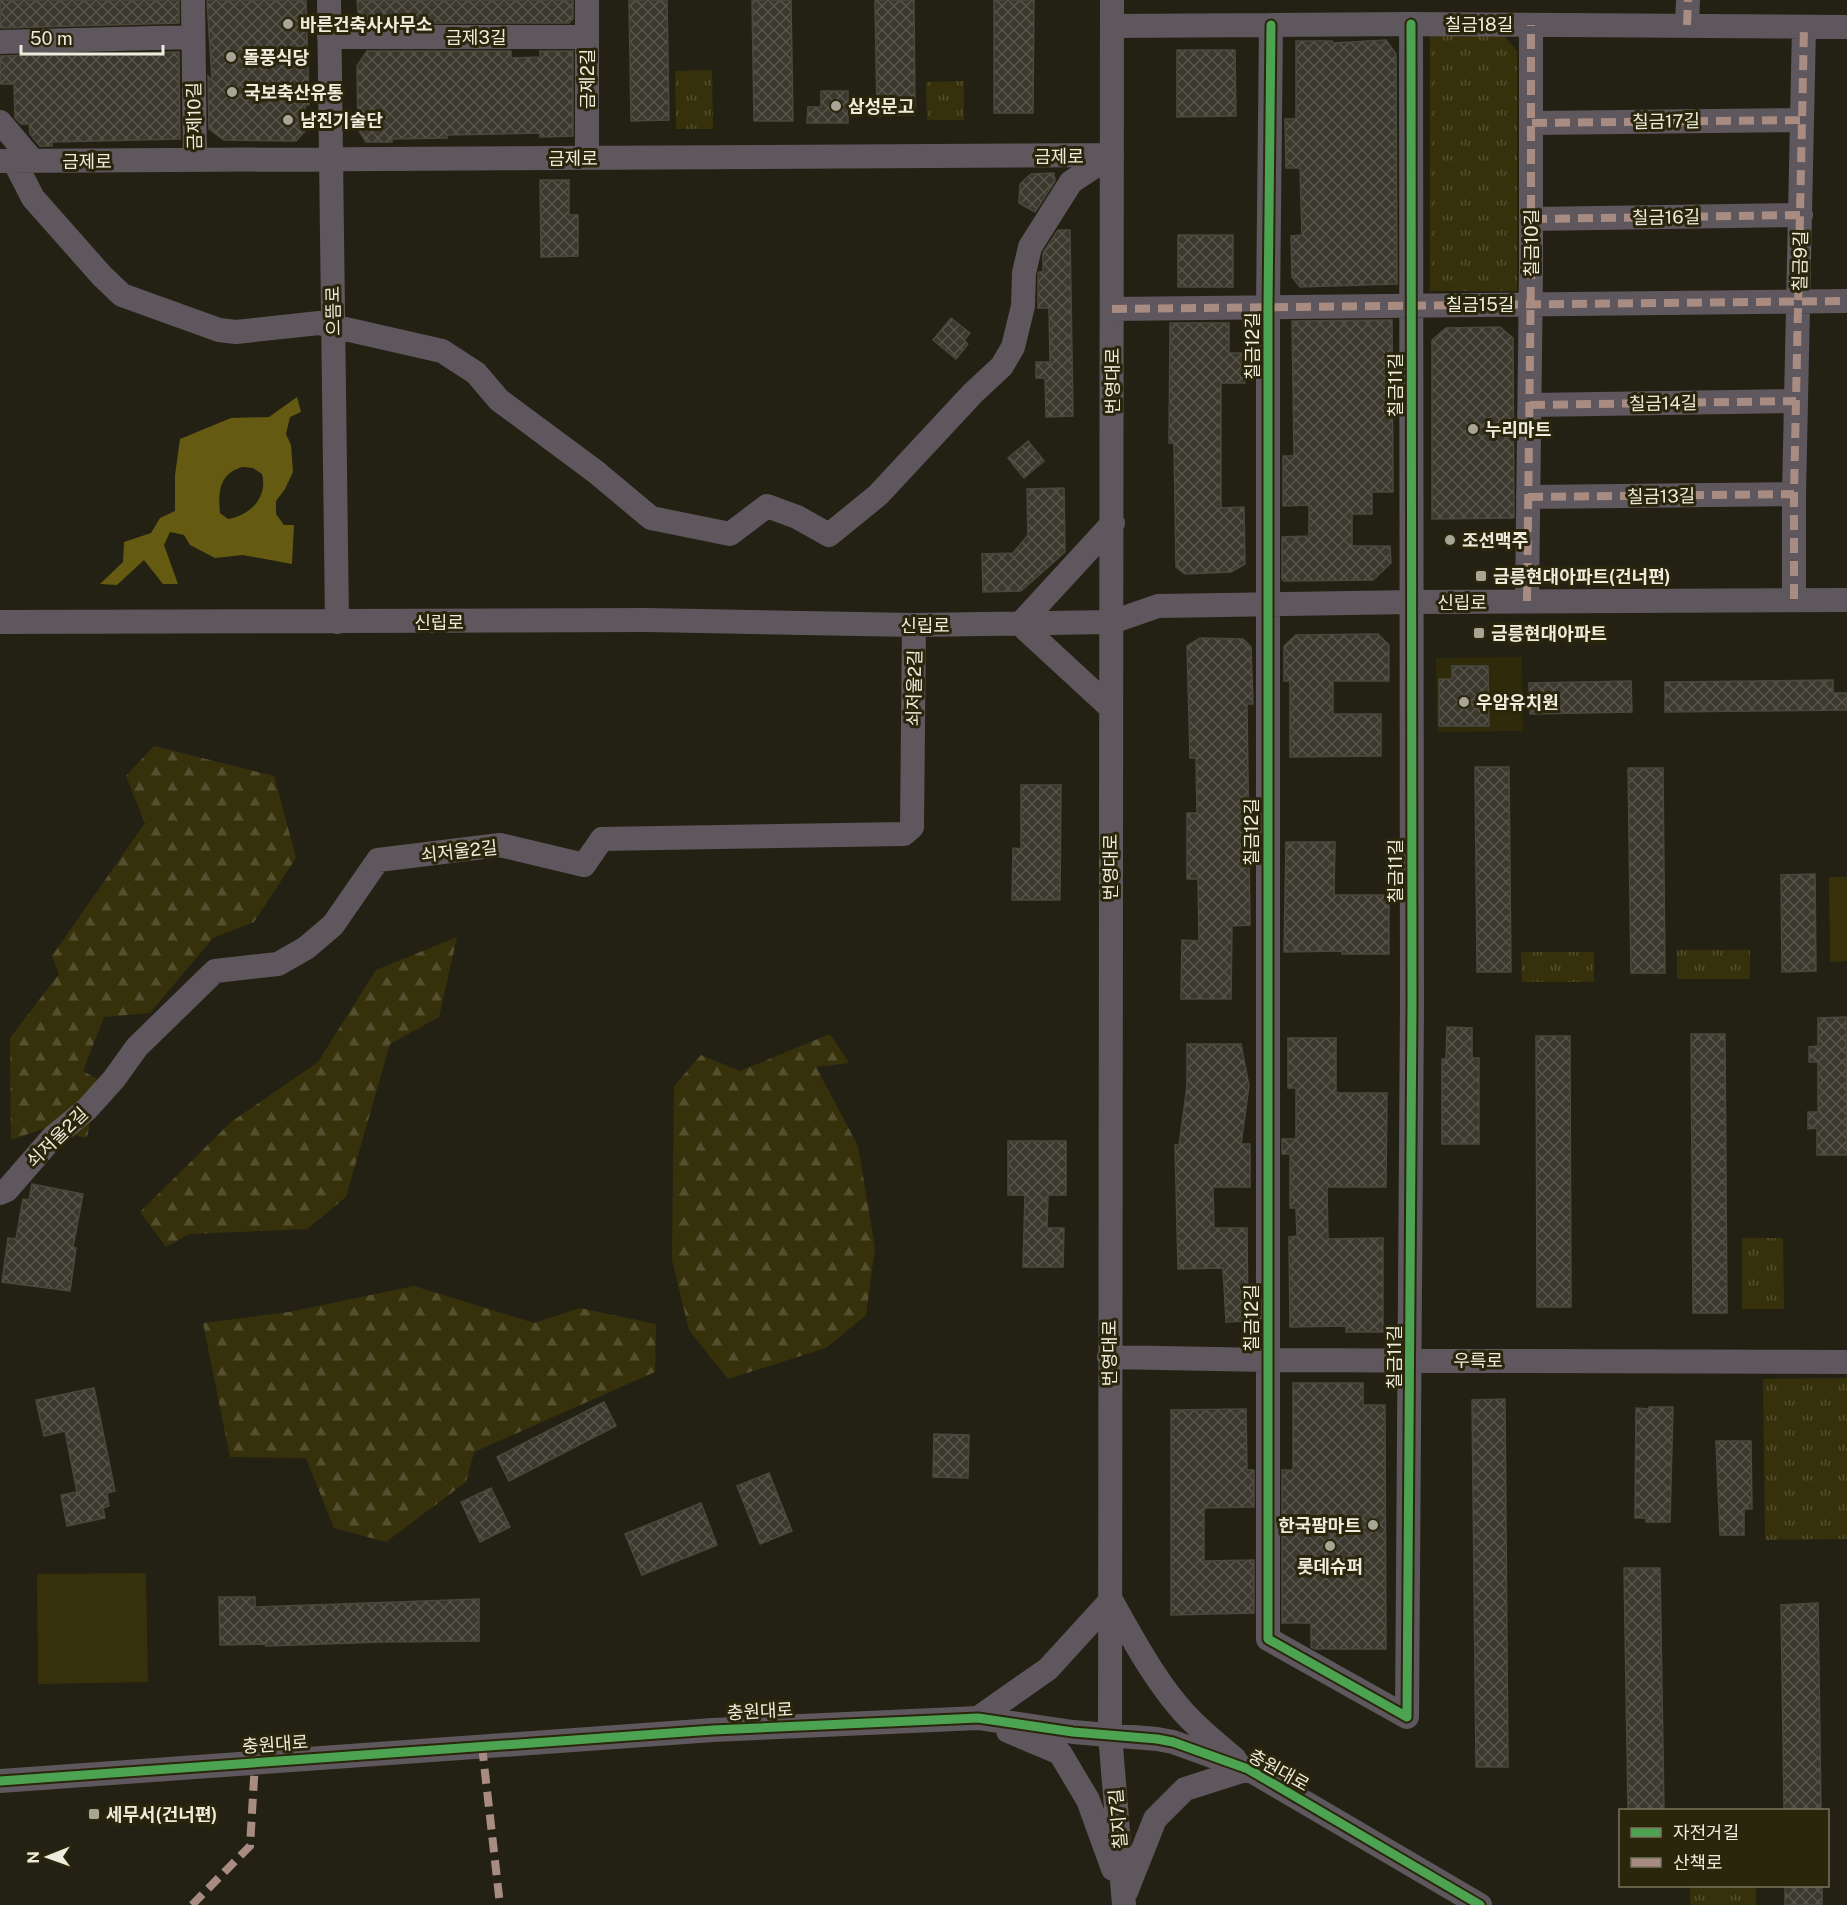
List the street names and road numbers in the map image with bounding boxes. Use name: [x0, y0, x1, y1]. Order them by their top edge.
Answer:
street label: 칠금18길: [1445, 14, 1513, 35]
street label: 금제3길: [445, 27, 507, 48]
street label: 금제2길: [577, 49, 598, 109]
street label: 금제10길: [183, 82, 205, 150]
street label: 칠금17길: [1632, 110, 1700, 132]
street label: 금제로: [1034, 146, 1084, 167]
street label: 금제로: [548, 148, 598, 169]
street label: 금제로: [62, 151, 112, 172]
street label: 칠금16길: [1632, 206, 1700, 228]
street label: 칠금10길: [1521, 209, 1542, 277]
street label: 칠금9길: [1789, 230, 1811, 292]
street label: 으뜸로: [322, 286, 344, 336]
street label: 칠금15길: [1446, 294, 1514, 315]
street label: 칠금12길: [1242, 312, 1263, 380]
street label: 번영대로: [1102, 348, 1123, 414]
street label: 칠금11길: [1385, 353, 1406, 417]
street label: 칠금14길: [1629, 392, 1697, 414]
street label: 칠금13길: [1627, 485, 1695, 507]
street label: 신립로: [1437, 592, 1487, 613]
street label: 신립로: [414, 612, 464, 633]
street label: 신립로: [900, 615, 950, 636]
street label: 쇠저울2길: [903, 649, 925, 727]
street label: 칠금12길: [1241, 798, 1262, 866]
street label: 번영대로: [1100, 834, 1121, 900]
street label: 쇠저울2길: [420, 837, 498, 865]
street label: 칠금11길: [1385, 839, 1406, 903]
street label: 쇠저울2길: [22, 1103, 92, 1171]
street label: 칠금12길: [1241, 1284, 1262, 1352]
street label: 번영대로: [1099, 1320, 1120, 1386]
street label: 칠금11길: [1384, 1325, 1405, 1389]
street label: 우륵로: [1453, 1350, 1503, 1371]
street label: 충원대로: [726, 1699, 794, 1723]
street label: 충원대로: [241, 1731, 309, 1757]
street label: 충원대로: [1245, 1745, 1313, 1795]
street label: 칠지7길: [1105, 1788, 1131, 1850]

